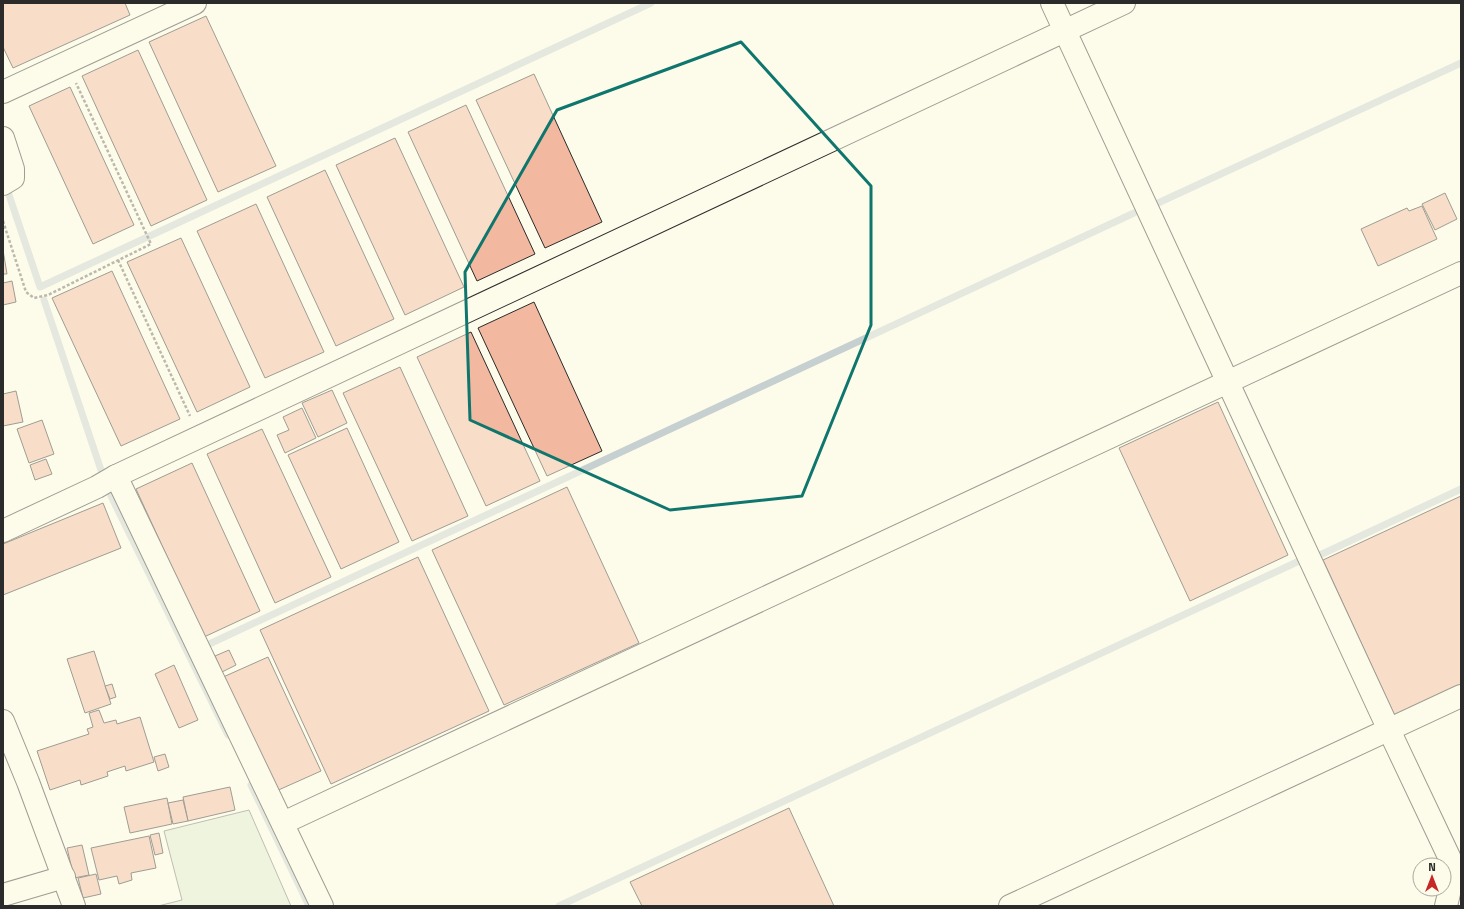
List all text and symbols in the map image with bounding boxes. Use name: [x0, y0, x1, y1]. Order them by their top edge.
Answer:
north arrow: [1412, 857, 1452, 897]
text: N: [1428, 859, 1436, 875]

